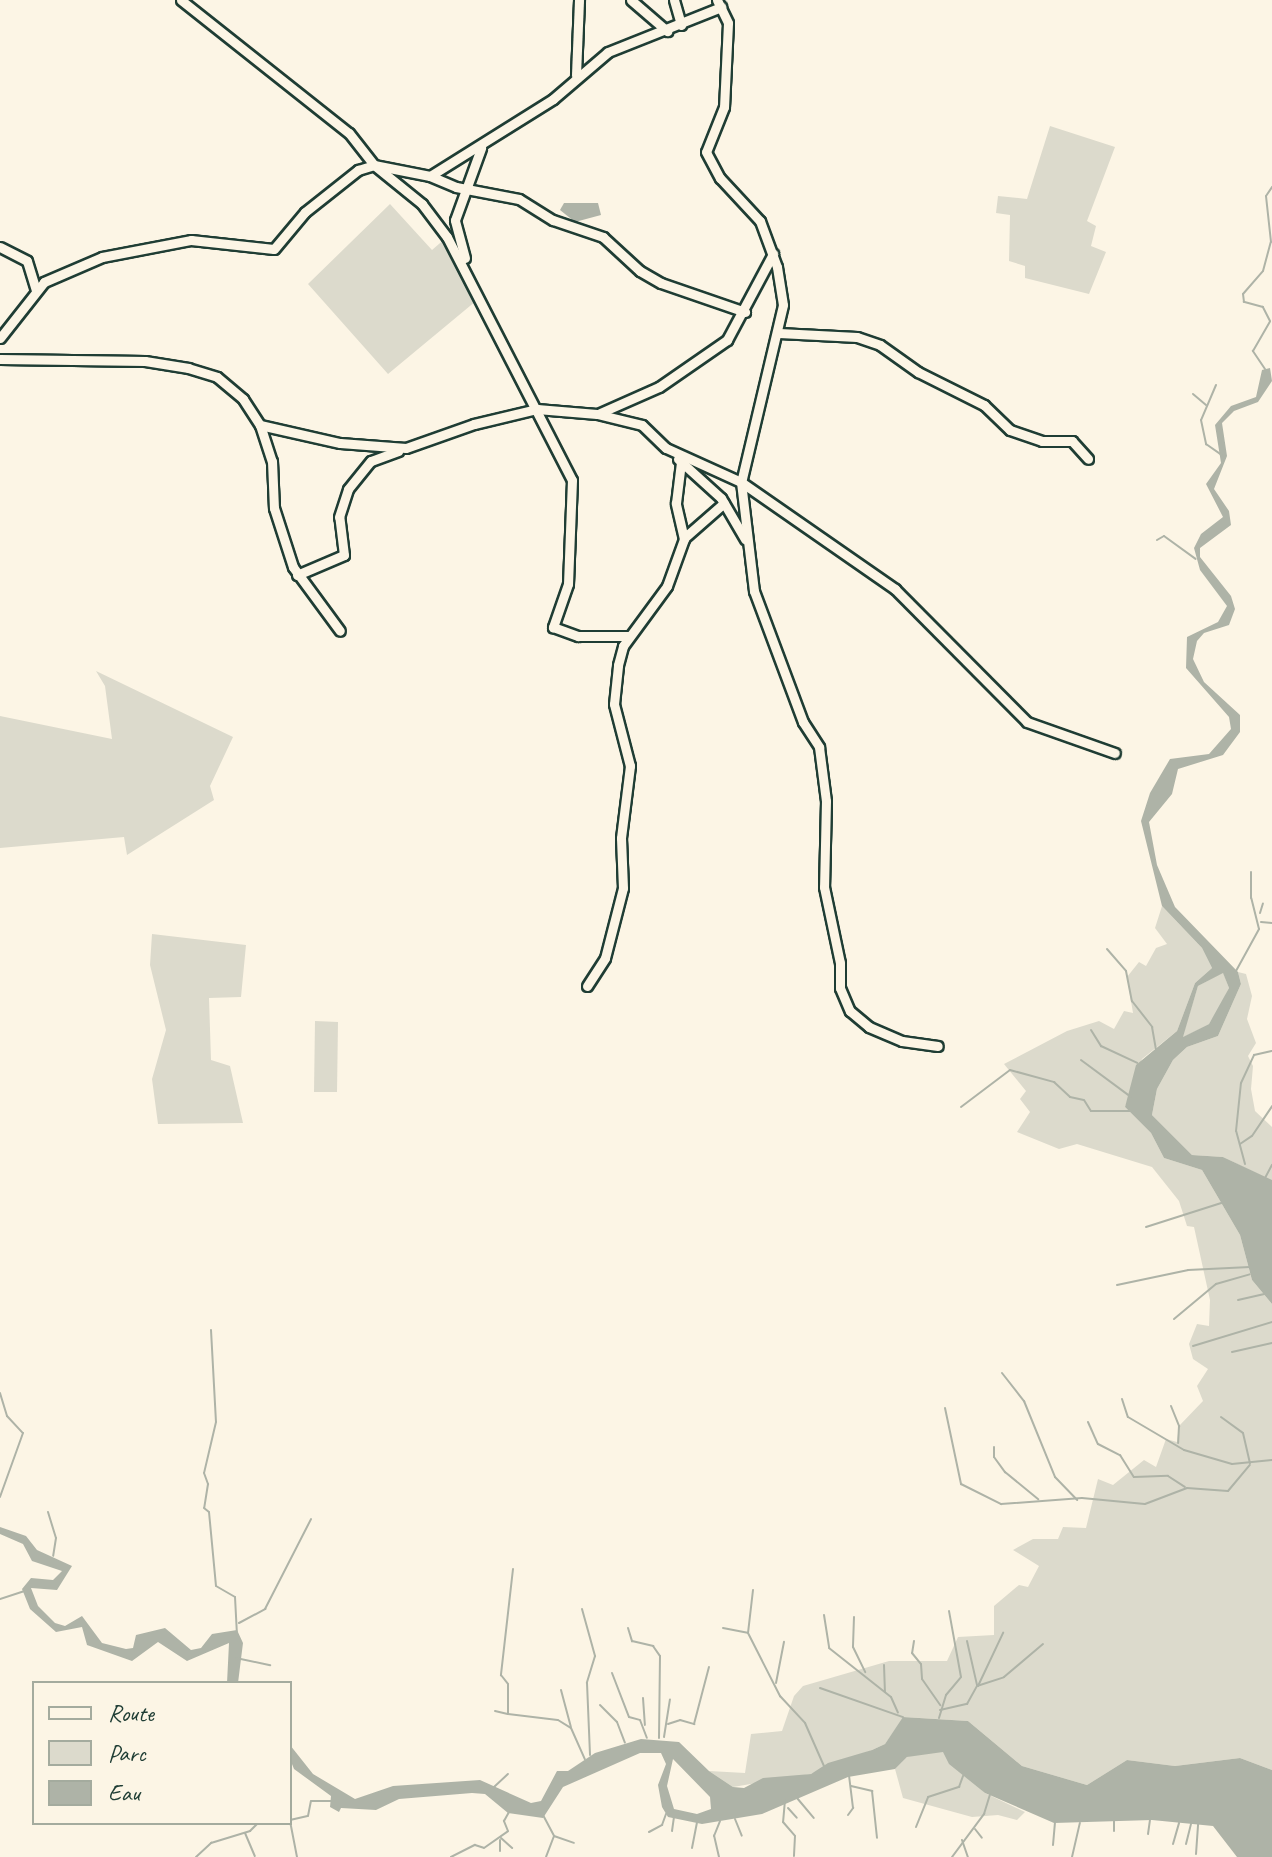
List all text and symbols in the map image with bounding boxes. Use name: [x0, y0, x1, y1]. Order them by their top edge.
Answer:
legend: [32, 1681, 292, 1825]
text: Route: [108, 1698, 154, 1728]
text: Parc: [108, 1738, 146, 1768]
text: Eau: [108, 1778, 140, 1808]

